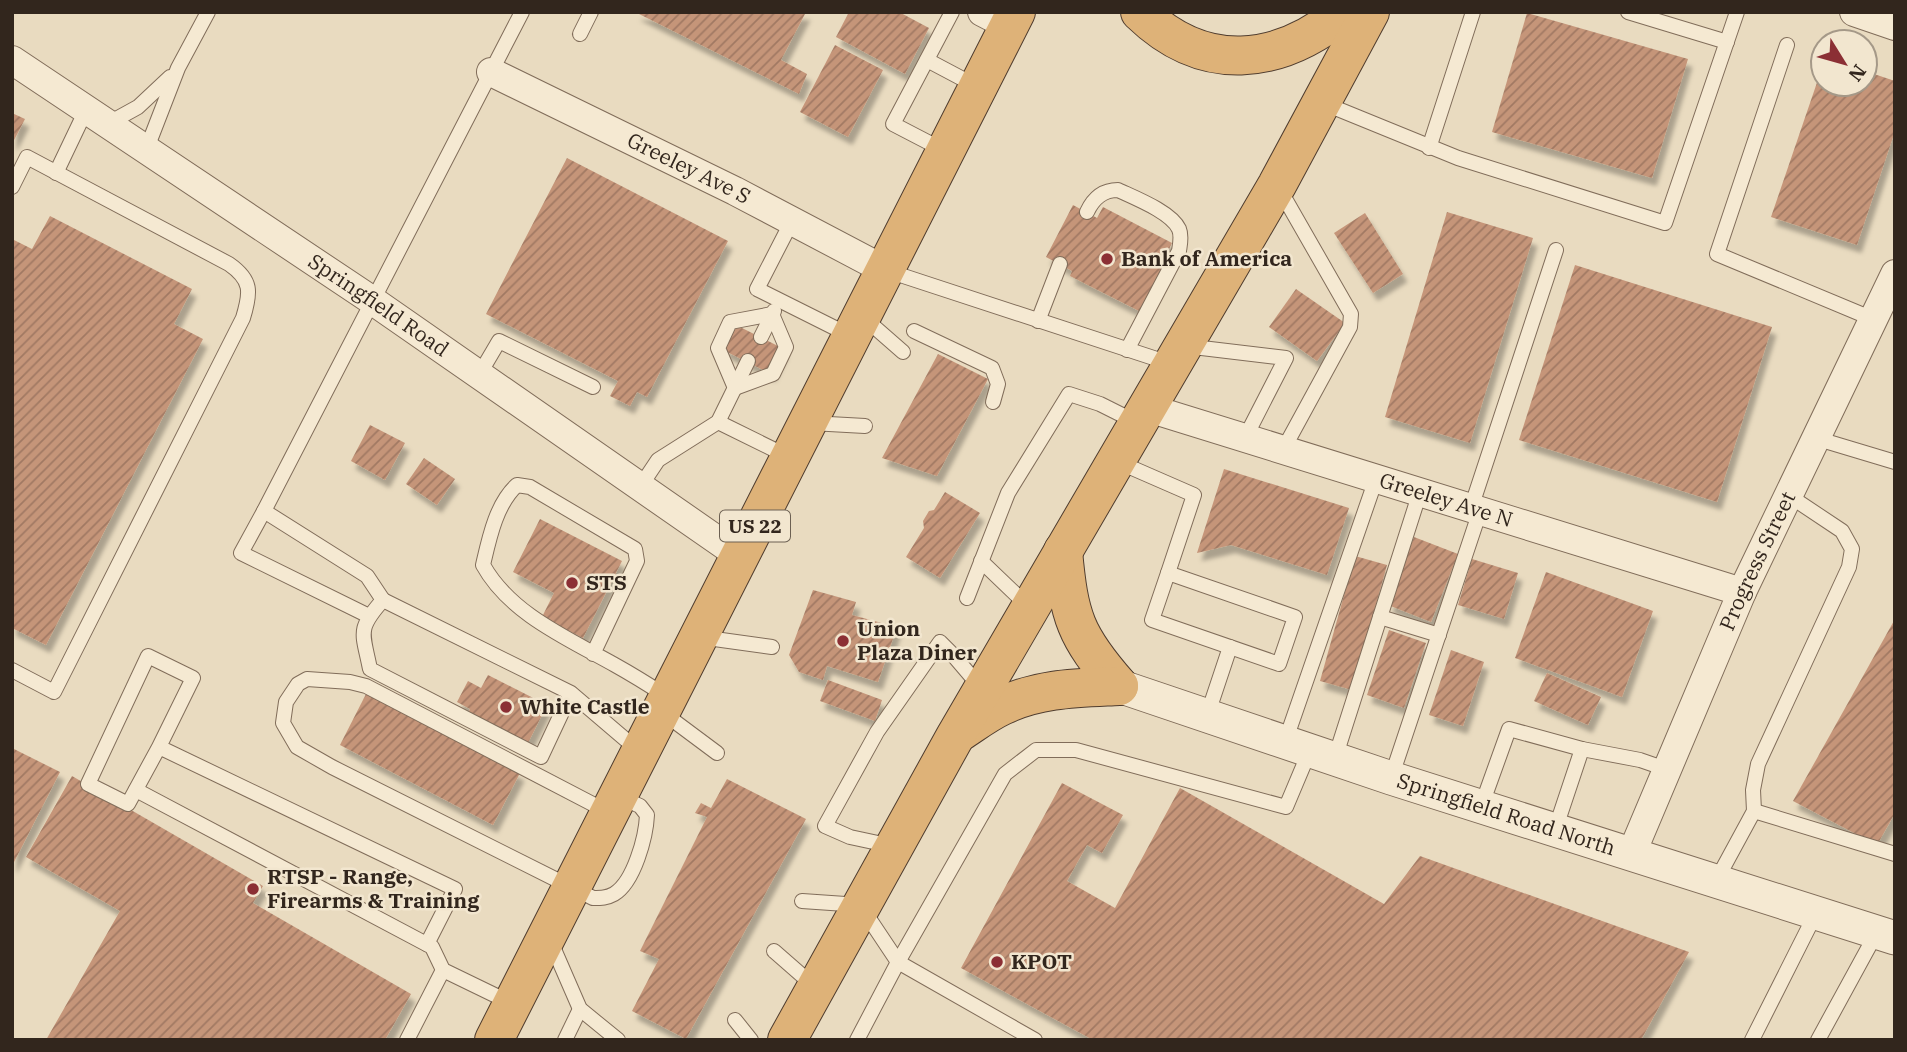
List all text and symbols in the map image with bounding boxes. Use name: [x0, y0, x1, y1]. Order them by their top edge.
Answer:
north arrow: [1809, 28, 1879, 98]
text: N: [1843, 60, 1872, 86]
street label: Greeley Ave S: [623, 126, 756, 210]
place label: Bank of America: [1121, 244, 1292, 272]
street label: Springfield Road: [303, 247, 455, 363]
marker: Bank of America: [1099, 251, 1115, 267]
street label: Greeley Ave N: [1376, 466, 1516, 533]
street label: Progress Street: [1712, 487, 1801, 635]
road number: US 22: [720, 510, 790, 541]
place label: STS: [586, 568, 627, 596]
marker: STS: [564, 575, 580, 591]
place label: Union Plaza Diner: [857, 614, 977, 666]
marker: Union Plaza Diner: [835, 633, 851, 649]
place label: White Castle: [520, 692, 650, 720]
marker: White Castle: [498, 699, 514, 715]
street label: Springfield Road North: [1394, 766, 1619, 861]
place label: RTSP - Range, Firearms & Training: [267, 862, 480, 914]
marker: RTSP - Range, Firearms & Training: [245, 881, 261, 897]
place label: KPOT: [1011, 947, 1072, 975]
marker: KPOT: [989, 954, 1005, 970]

